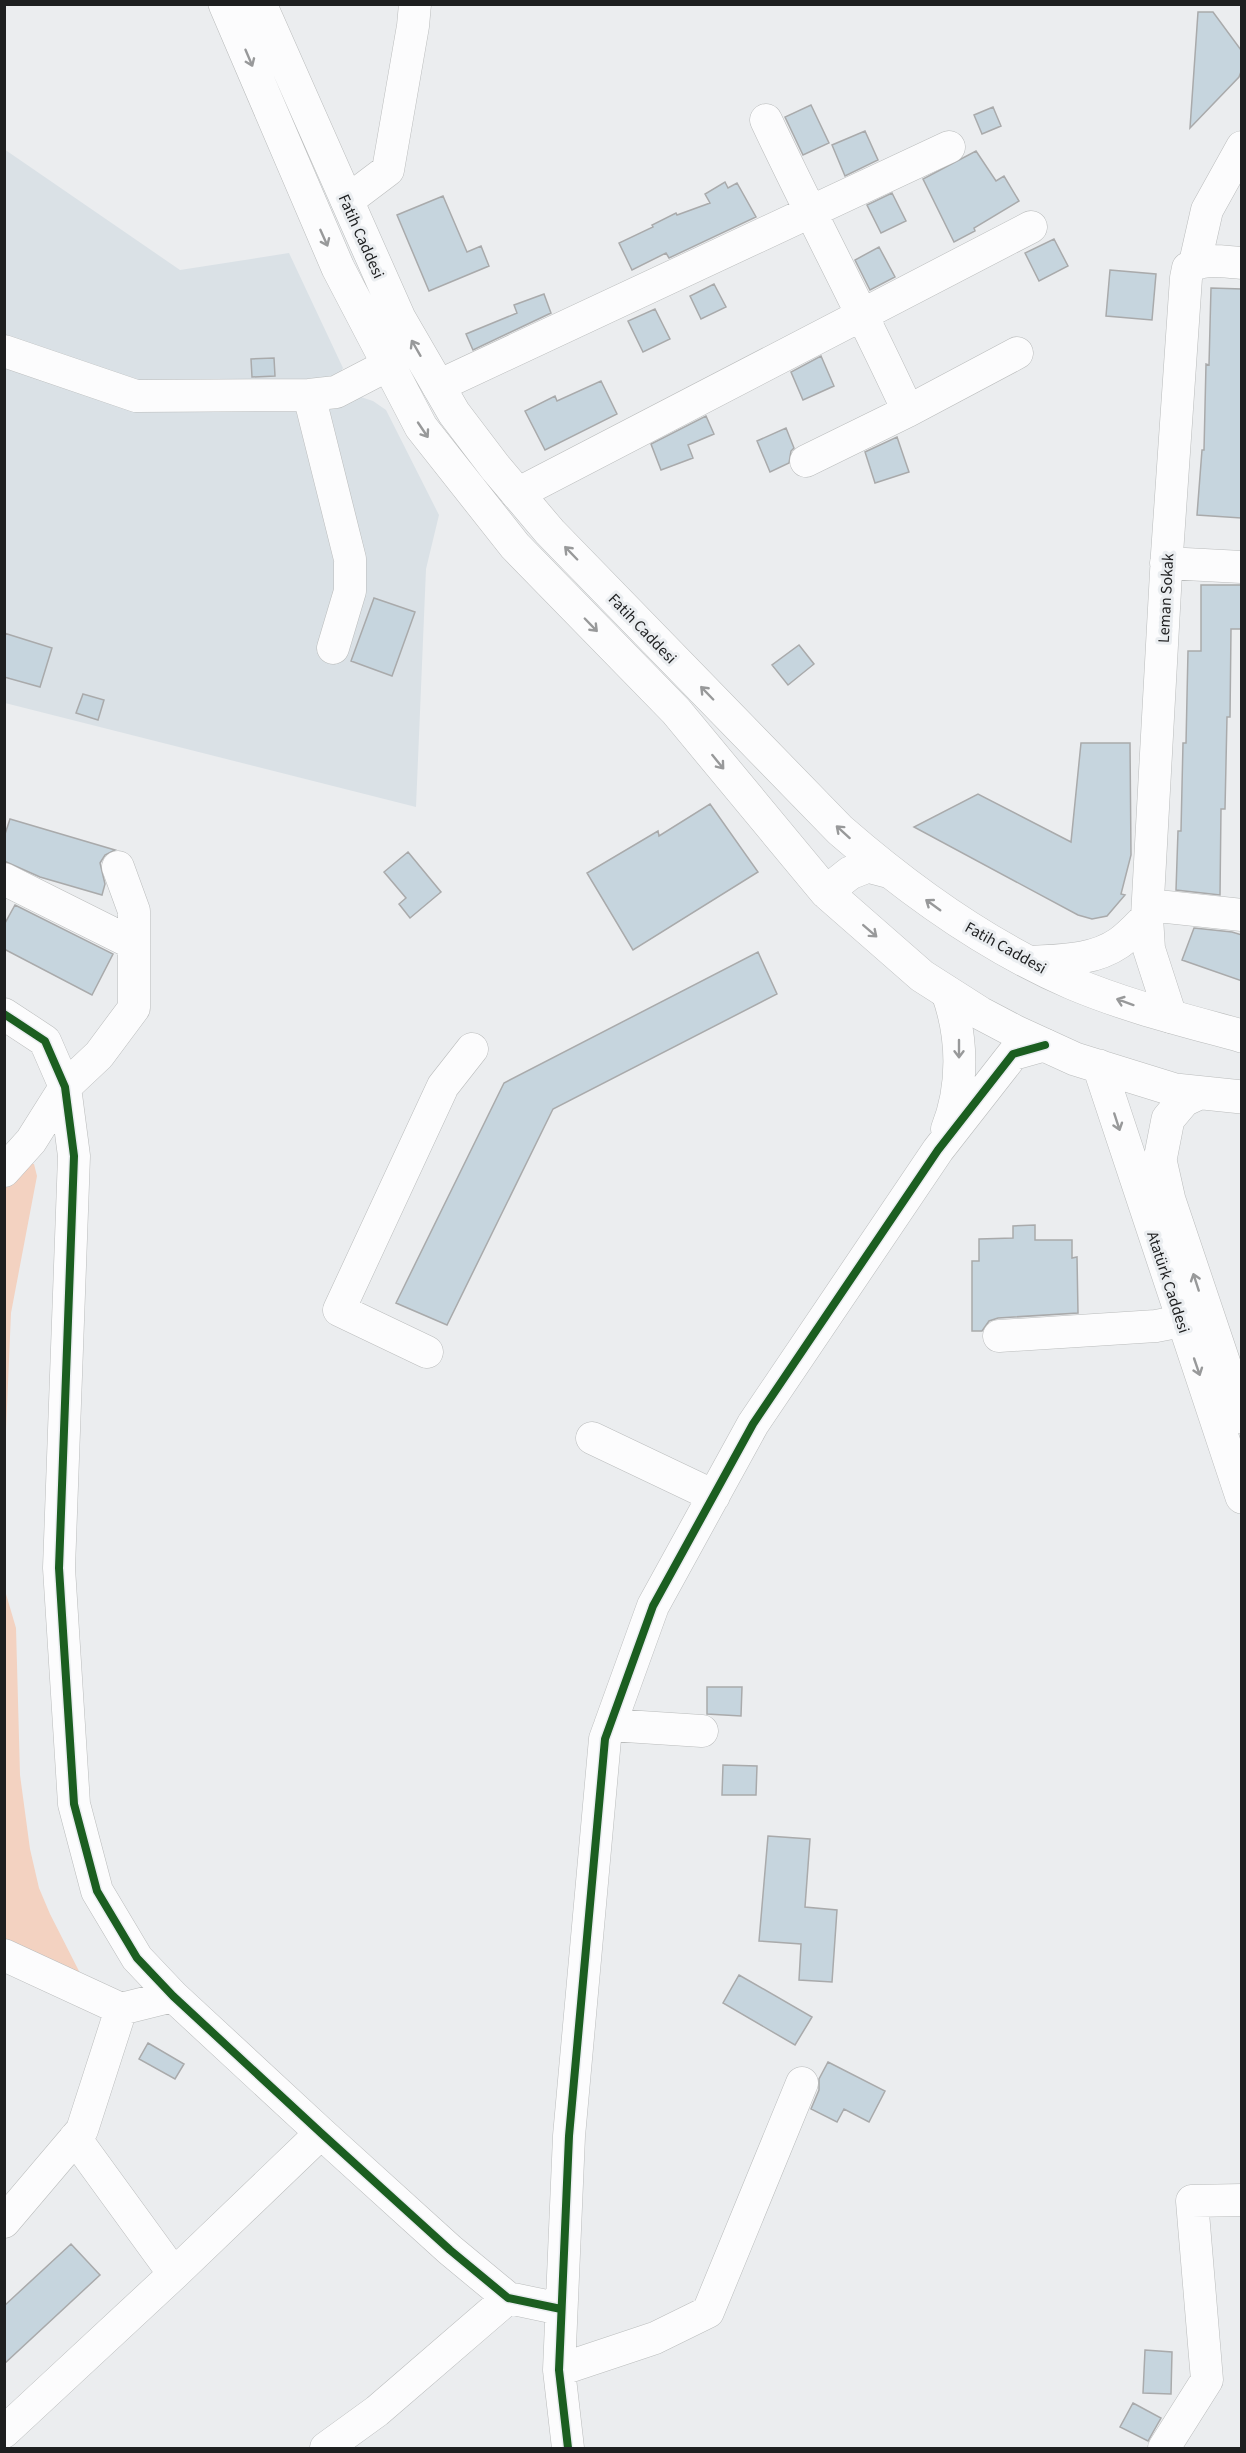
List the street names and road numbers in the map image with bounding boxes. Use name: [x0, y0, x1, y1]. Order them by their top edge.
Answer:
street label: Fatih Caddesi: [333, 191, 389, 282]
street label: Leman Sokak: [1153, 553, 1179, 643]
street label: Fatih Caddesi: [603, 589, 681, 669]
street label: Fatih Caddesi: [961, 916, 1050, 979]
street label: Atatürk Caddesi: [1141, 1229, 1195, 1336]

